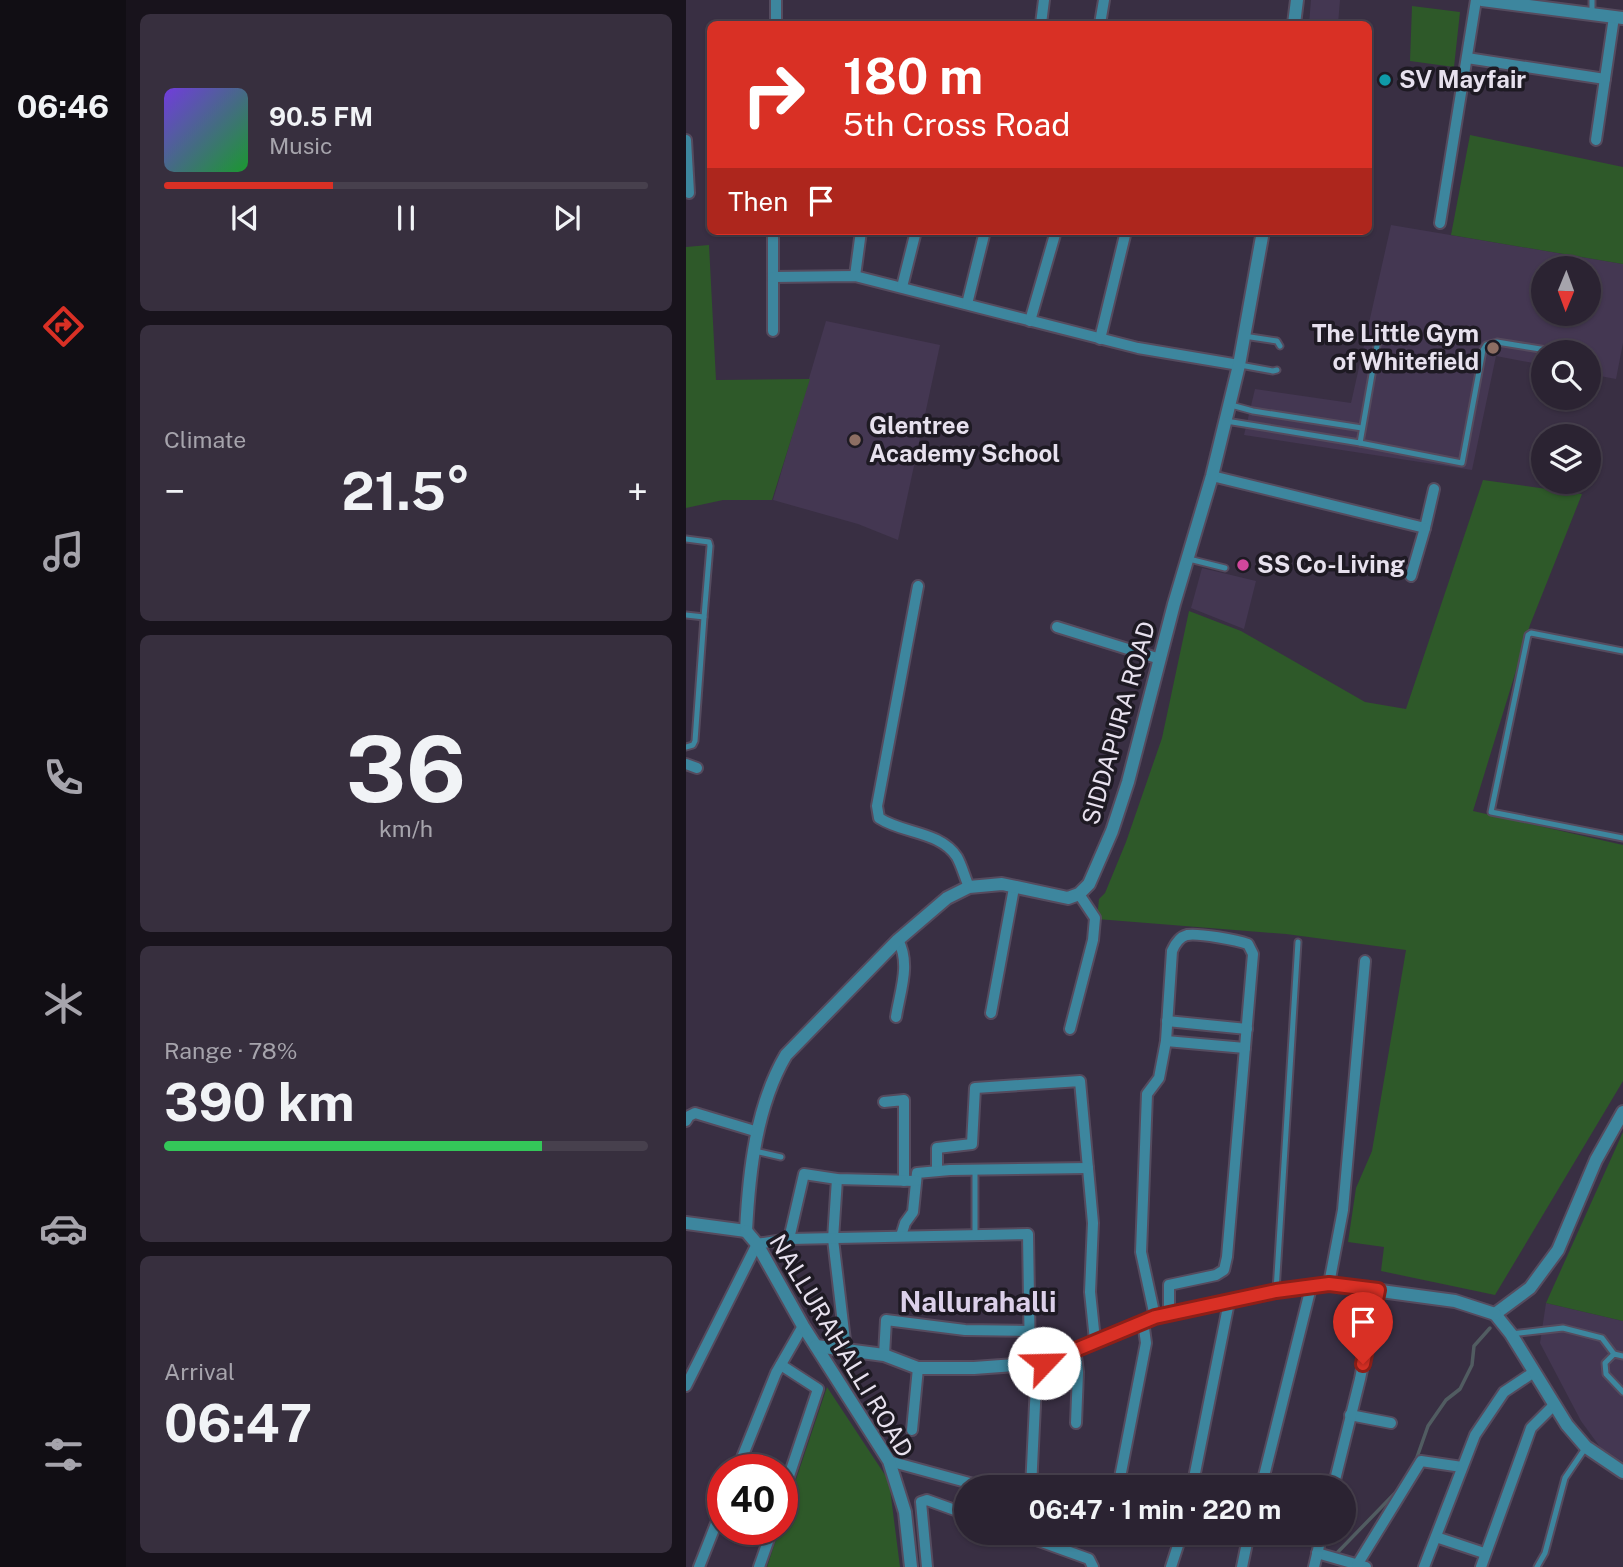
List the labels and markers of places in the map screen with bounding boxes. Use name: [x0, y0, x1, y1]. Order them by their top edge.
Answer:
place label: SV Mayfair: [1399, 65, 1526, 93]
marker: SV Mayfair: [1377, 72, 1393, 88]
place label: The Little Gym of Whitefield: [1312, 319, 1479, 375]
marker: The Little Gym of Whitefield: [1485, 340, 1501, 356]
place label: Glentree Academy School: [869, 411, 1060, 467]
marker: Glentree Academy School: [847, 432, 863, 448]
place label: SS Co-Living: [1257, 550, 1405, 578]
marker: SS Co-Living: [1235, 557, 1251, 573]
pin: [1333, 1292, 1393, 1364]

